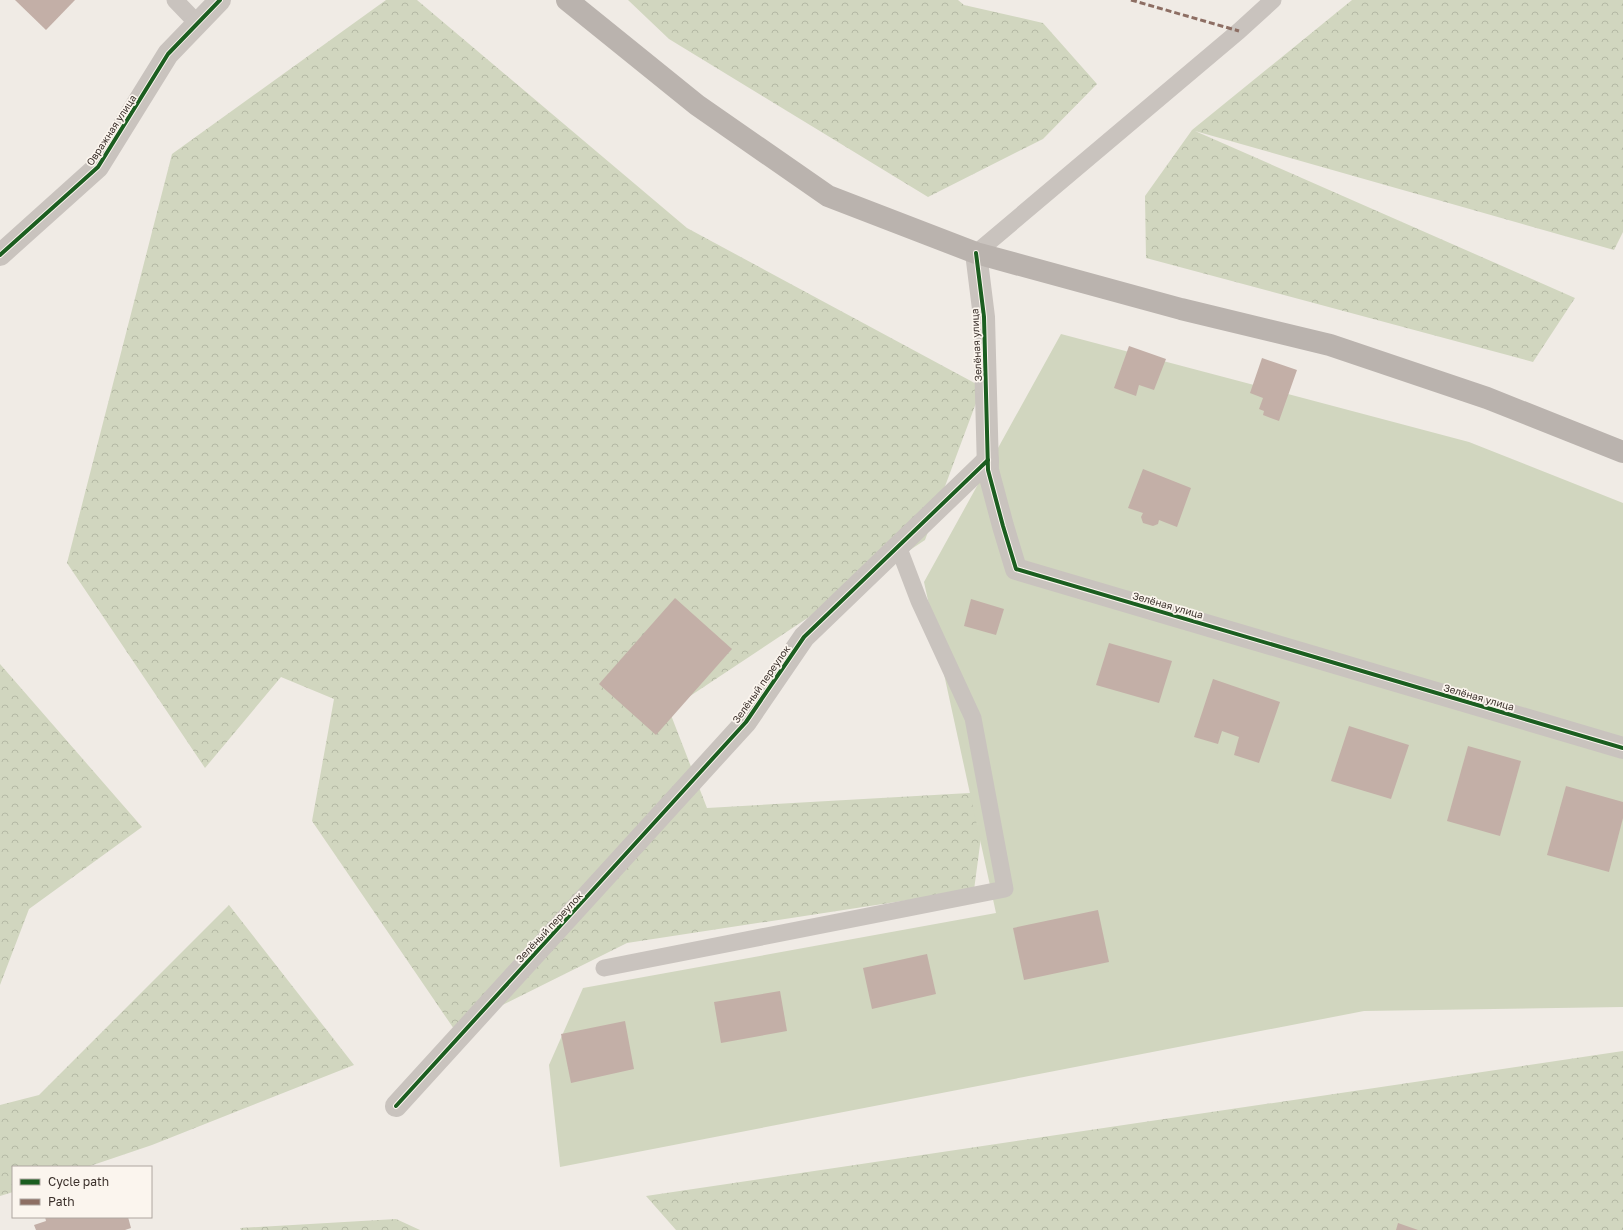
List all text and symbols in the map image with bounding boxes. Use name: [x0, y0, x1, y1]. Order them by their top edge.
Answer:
street label: Овражная улица: [84, 92, 138, 168]
street label: Зелёная улица: [968, 308, 984, 382]
street label: Зелёная улица: [1131, 589, 1205, 621]
street label: Зелёный переулок: [730, 643, 793, 725]
street label: Зелёная улица: [1442, 681, 1516, 713]
street label: Зелёный переулок: [513, 889, 585, 965]
legend: [12, 1166, 152, 1218]
text: Cycle path: [48, 1174, 109, 1189]
text: Path: [48, 1194, 75, 1209]

